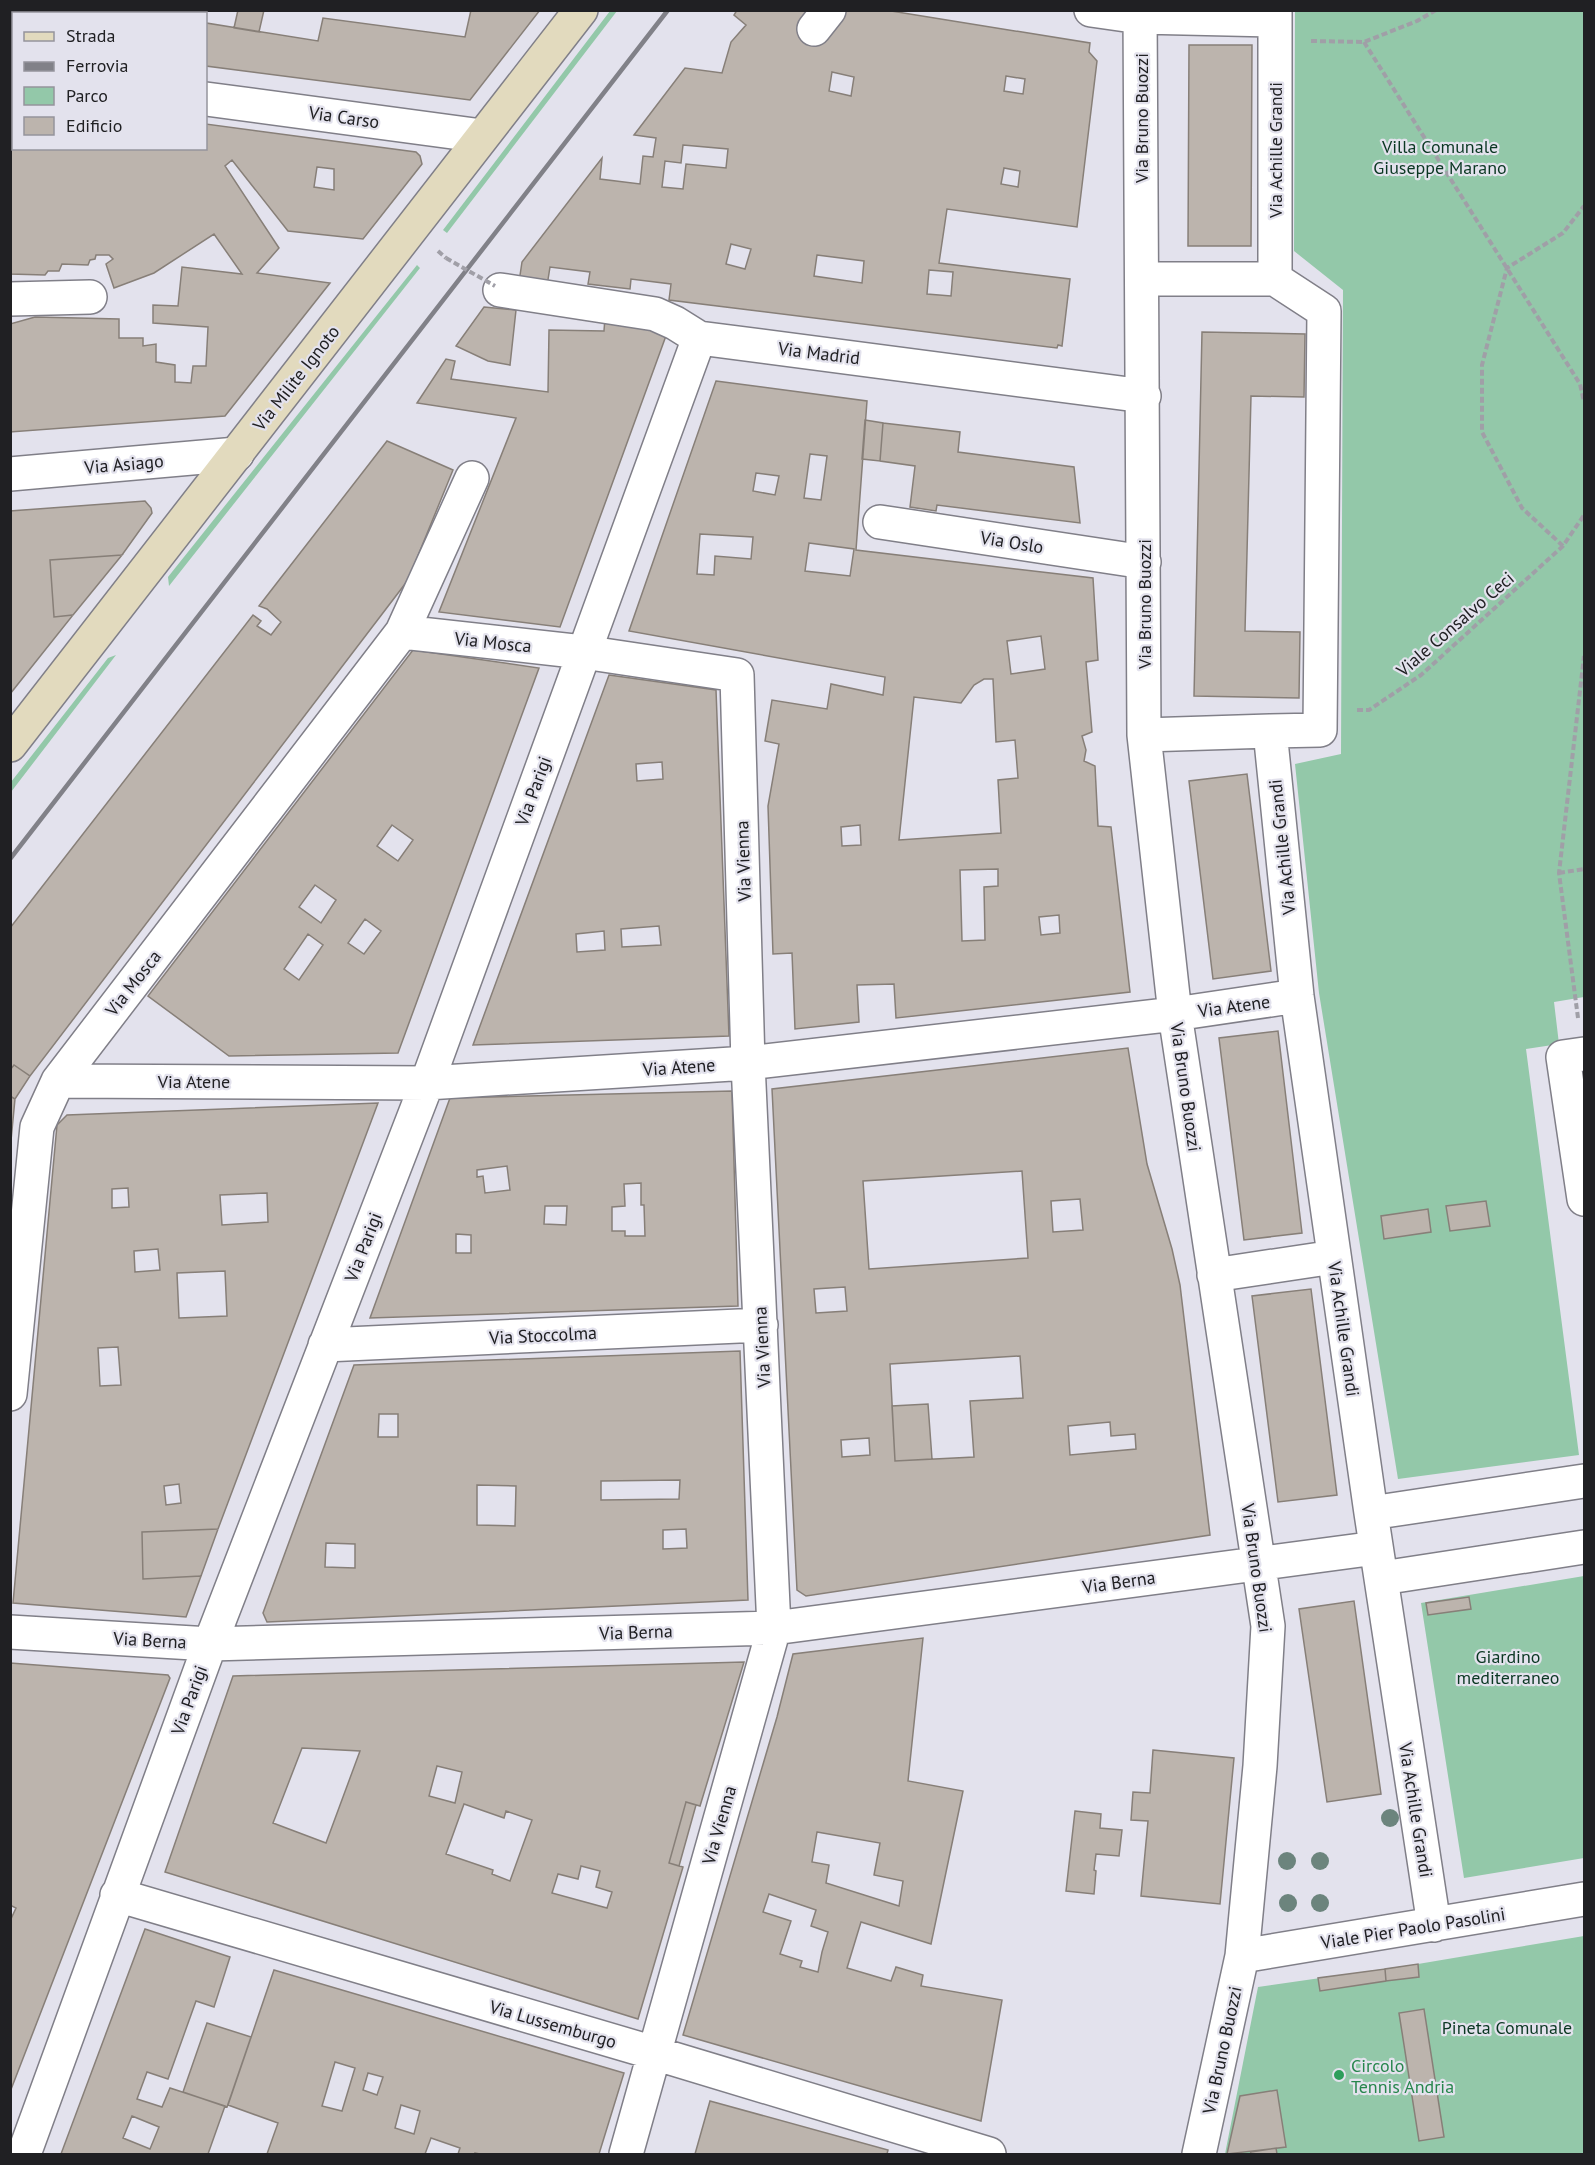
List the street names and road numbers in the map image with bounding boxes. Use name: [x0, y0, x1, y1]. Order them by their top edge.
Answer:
street label: Via Bruno Buozzi: [1130, 53, 1153, 184]
street label: Via Achille Grandi: [1264, 82, 1287, 219]
street label: Via Carso: [306, 101, 381, 133]
street label: Via Milite Ignoto: [247, 321, 344, 436]
street label: Via Madrid: [776, 336, 861, 369]
street label: Via Asiago: [82, 449, 165, 479]
street label: Via Oslo: [978, 526, 1045, 558]
street label: Via Bruno Buozzi: [1133, 539, 1156, 670]
street label: Viale Consalvo Ceci: [1391, 567, 1519, 682]
street label: Via Mosca: [452, 626, 533, 657]
street label: Via Parigi: [509, 753, 556, 830]
street label: Via Achille Grandi: [1263, 778, 1301, 917]
street label: Via Vienna: [730, 820, 756, 903]
street label: Via Mosca: [100, 945, 166, 1021]
street label: Via Atene: [1196, 990, 1272, 1023]
street label: Via Bruno Buozzi: [1165, 1020, 1206, 1153]
street label: Via Atene: [641, 1053, 716, 1081]
street label: Via Atene: [157, 1070, 230, 1093]
street label: Via Parigi: [339, 1209, 387, 1286]
street label: Via Achille Grandi: [1323, 1259, 1365, 1398]
street label: Via Vienna: [748, 1306, 776, 1389]
street label: Via Stoccolma: [488, 1321, 597, 1349]
street label: Via Bruno Buozzi: [1236, 1501, 1277, 1634]
street label: Via Berna: [1080, 1566, 1157, 1599]
street label: Via Berna: [598, 1619, 673, 1645]
street label: Via Berna: [112, 1627, 187, 1653]
street label: Via Parigi: [165, 1662, 212, 1739]
street label: Via Achille Grandi: [1394, 1740, 1438, 1879]
street label: Via Vienna: [696, 1783, 741, 1868]
street label: Viale Pier Paolo Pasolini: [1318, 1902, 1507, 1954]
street label: Via Bruno Buozzi: [1197, 1984, 1247, 2117]
street label: Via Lussemburgo: [486, 1995, 619, 2053]

